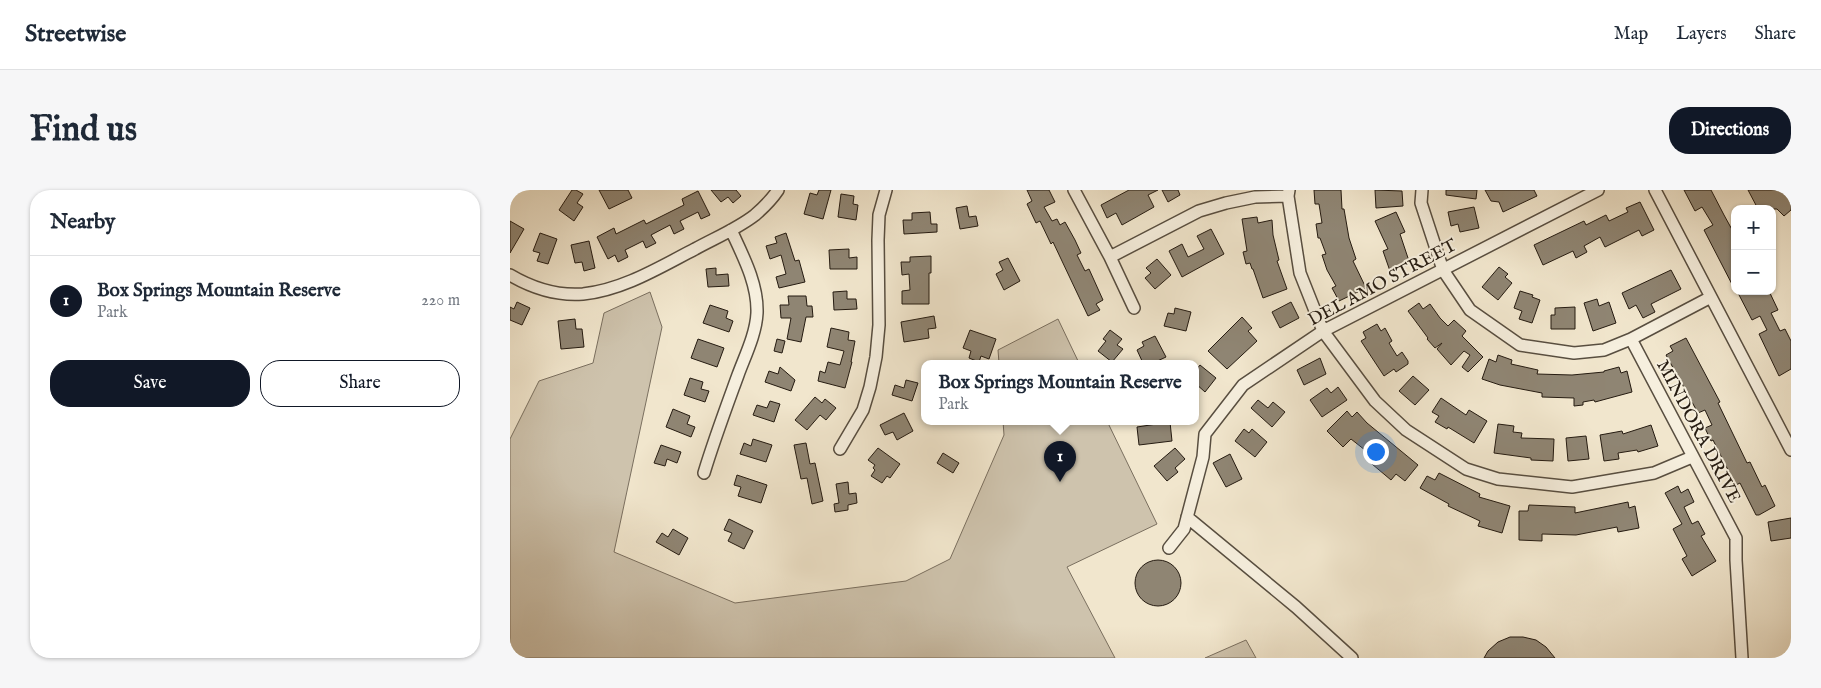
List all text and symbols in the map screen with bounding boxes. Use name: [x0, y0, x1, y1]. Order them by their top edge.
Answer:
text: Streetwise: [25, 19, 126, 50]
text: Map: [1614, 23, 1648, 46]
text: Layers: [1676, 23, 1727, 46]
text: Share: [1755, 23, 1796, 46]
button: Directions: [1669, 107, 1791, 154]
text: Find us: [30, 108, 137, 153]
map controls: [1731, 205, 1776, 295]
button: +: [1731, 205, 1776, 250]
text: Nearby: [50, 209, 115, 236]
street label: DEL AMO STREET: [1304, 234, 1461, 332]
button: −: [1731, 250, 1776, 295]
text: Box Springs Mountain Reserve: [97, 279, 341, 303]
text: 1: [63, 291, 69, 311]
text: 220 m: [421, 291, 460, 311]
text: Park: [97, 303, 127, 323]
street label: MINDORA DRIVE: [1650, 356, 1745, 507]
button: Save: [50, 360, 250, 407]
button: Share: [260, 360, 460, 407]
popup: [921, 360, 1199, 425]
text: Box Springs Mountain Reserve: [938, 371, 1182, 395]
text: Park: [938, 395, 969, 415]
your location: [1363, 439, 1389, 465]
pin: 1: [1044, 441, 1076, 482]

